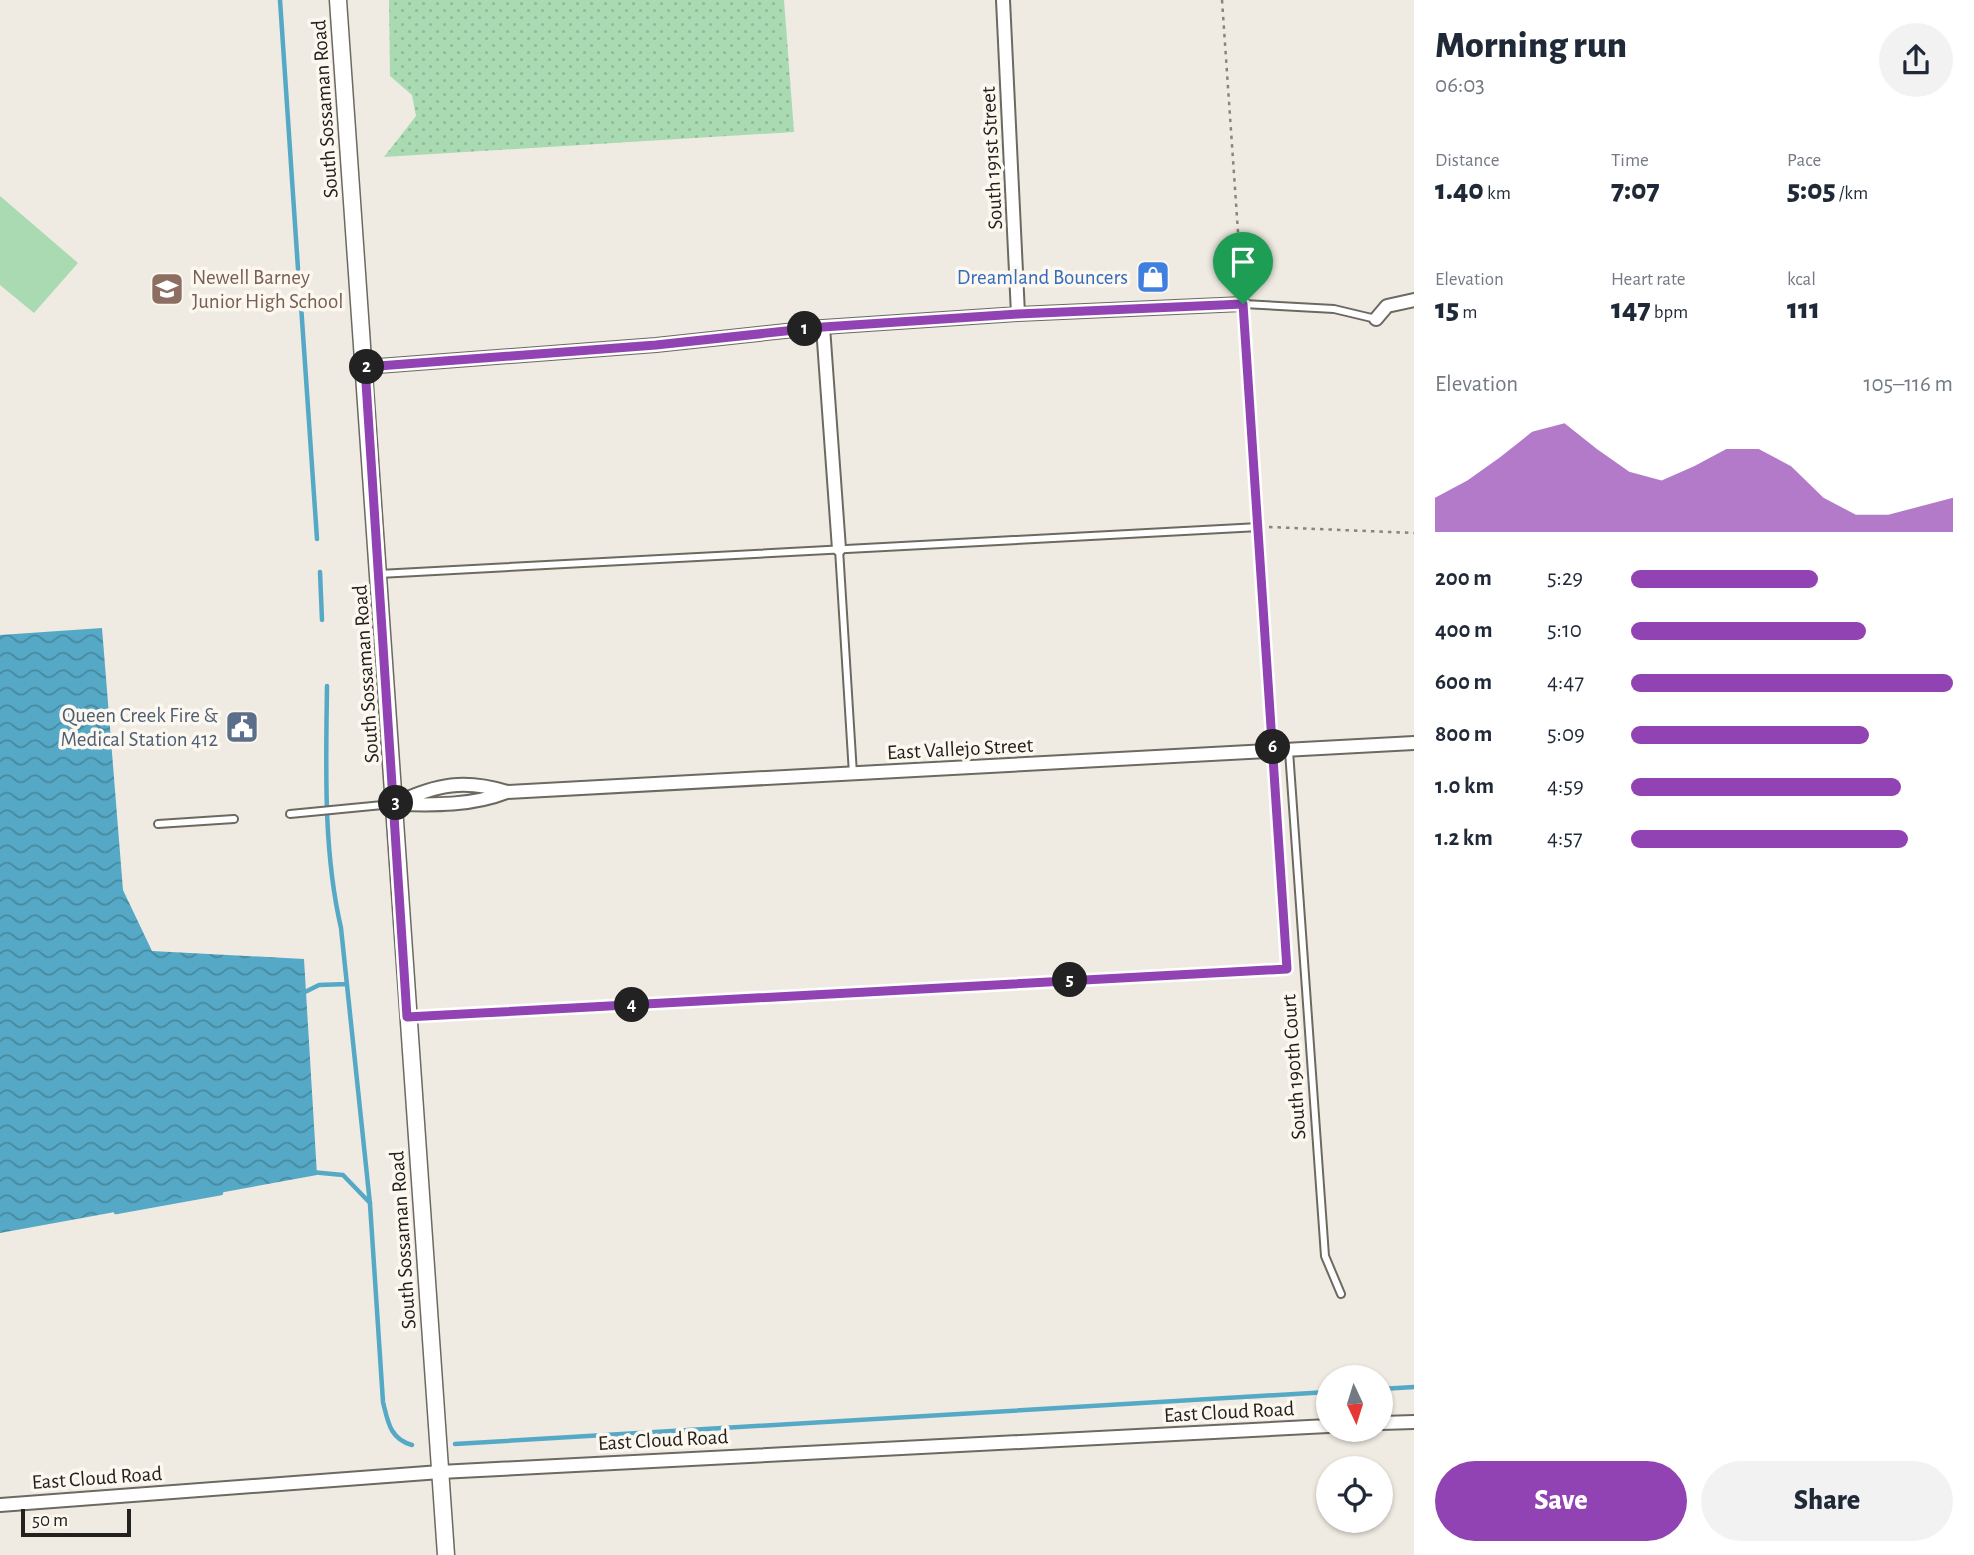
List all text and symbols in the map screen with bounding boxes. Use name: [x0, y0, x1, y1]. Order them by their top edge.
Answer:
street label: South Sossaman Road: [308, 19, 342, 199]
button: share: [1879, 23, 1953, 97]
text: Morning run: [1435, 27, 1627, 65]
text: 06:03: [1435, 74, 1485, 97]
street label: South 191st Street: [978, 86, 1006, 230]
text: Distance: [1435, 151, 1499, 170]
text: Time: [1611, 151, 1649, 170]
text: Pace: [1787, 151, 1821, 170]
text: 1.40: [1435, 175, 1484, 205]
text: 7:07: [1611, 175, 1660, 205]
text: 5:05: [1787, 175, 1836, 205]
text: km: [1484, 184, 1511, 203]
text: /km: [1836, 184, 1868, 203]
pin: [1213, 232, 1273, 304]
icon: arrive: [1224, 243, 1262, 281]
shop icon: Dreamland Bouncers: [1134, 258, 1172, 296]
place label: Newell Barney Junior High School: [192, 267, 343, 312]
place label: Dreamland Bouncers: [957, 267, 1128, 288]
school or university icon: Newell Barney Junior High School: [148, 270, 186, 308]
text: Elevation: [1435, 270, 1504, 289]
text: Heart rate: [1611, 270, 1686, 289]
text: kcal: [1787, 270, 1816, 289]
text: 15: [1435, 294, 1459, 324]
text: 147: [1611, 294, 1651, 324]
text: 111: [1787, 294, 1820, 324]
text: m: [1459, 303, 1478, 322]
text: bpm: [1651, 303, 1688, 322]
pin: 1: [788, 312, 822, 346]
text: 1: [801, 319, 808, 338]
pin: 2: [350, 350, 384, 384]
text: 2: [362, 357, 371, 376]
text: Elevation: [1435, 373, 1518, 396]
text: 105–116 m: [1864, 373, 1953, 396]
text: 200 m: [1435, 567, 1492, 590]
text: 5:29: [1547, 567, 1583, 590]
street label: South Sossaman Road: [349, 584, 383, 764]
text: 400 m: [1435, 619, 1493, 642]
text: 5:10: [1547, 619, 1582, 642]
text: 600 m: [1435, 671, 1492, 694]
text: 4:47: [1547, 671, 1584, 694]
place label: Queen Creek Fire & Medical Station 412: [61, 705, 218, 750]
public building icon: Queen Creek Fire & Medical Station 412: [223, 708, 261, 746]
text: 800 m: [1435, 723, 1492, 746]
text: 5:09: [1547, 723, 1585, 746]
pin: 6: [1256, 730, 1290, 764]
street label: East Vallejo Street: [886, 735, 1034, 763]
text: 6: [1268, 737, 1277, 756]
text: 1.0 km: [1435, 775, 1494, 798]
text: 4:59: [1547, 775, 1584, 798]
pin: 3: [378, 786, 414, 820]
text: 3: [391, 793, 400, 812]
text: 1.2 km: [1435, 827, 1493, 850]
text: 4:57: [1547, 827, 1583, 850]
pin: 5: [1052, 962, 1088, 998]
text: 5: [1065, 970, 1074, 989]
pin: 4: [614, 988, 650, 1023]
street label: South 190th Court: [1278, 993, 1310, 1140]
text: 4: [627, 995, 636, 1014]
street label: South Sossaman Road: [386, 1150, 420, 1330]
north arrow: [1316, 1365, 1393, 1442]
map controls: [1316, 1365, 1393, 1533]
street label: East Cloud Road: [1163, 1398, 1295, 1426]
street label: East Cloud Road: [597, 1426, 729, 1454]
button: locate: [1316, 1456, 1393, 1533]
button: Save: [1435, 1461, 1687, 1541]
button: Share: [1701, 1461, 1953, 1541]
street label: East Cloud Road: [31, 1463, 163, 1493]
scale bar: [21, 1506, 131, 1538]
text: 50 m: [32, 1511, 68, 1530]

